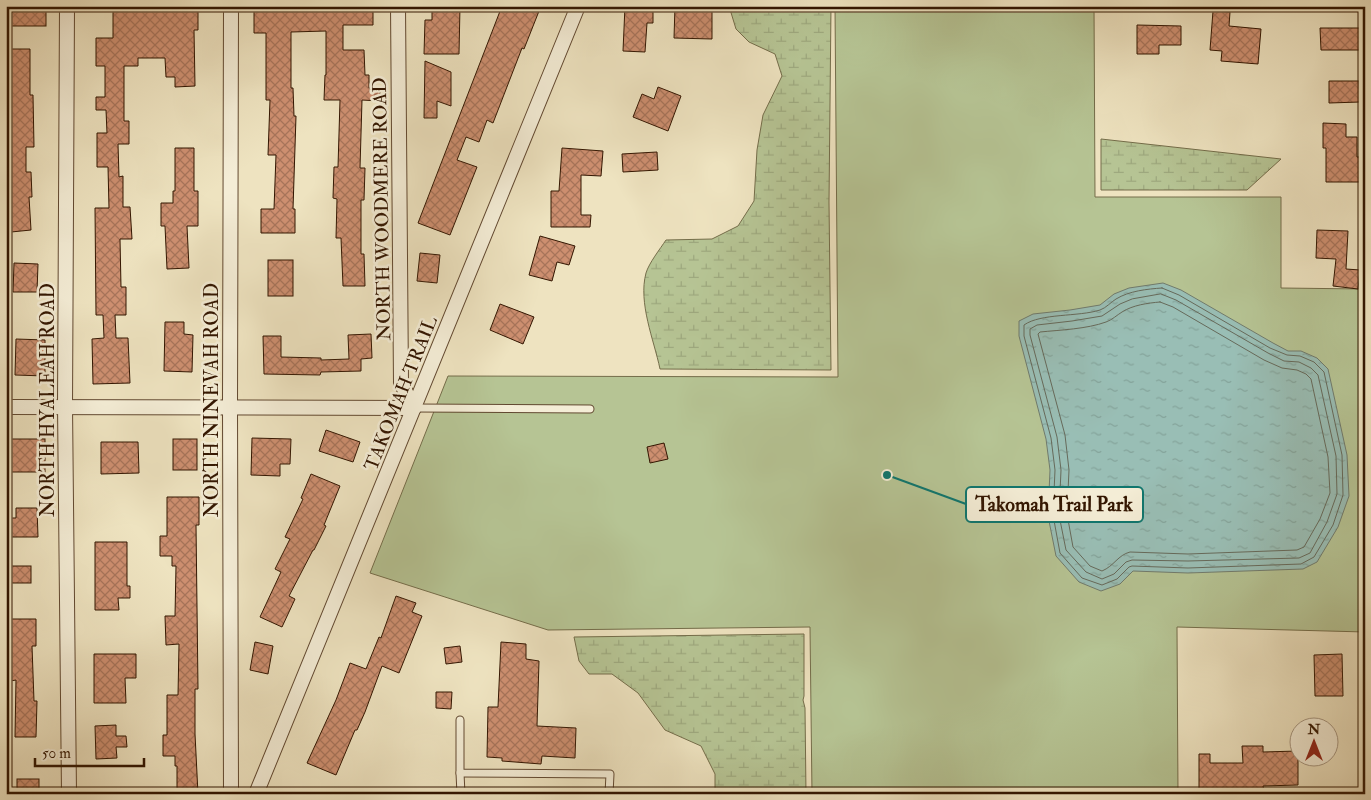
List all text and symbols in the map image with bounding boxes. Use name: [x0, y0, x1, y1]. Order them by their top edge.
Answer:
street label: NORTH WOODMERE ROAD: [368, 77, 396, 341]
street label: NORTH HYALEAH ROAD: [36, 283, 60, 517]
street label: NORTH NINEVAH ROAD: [200, 283, 224, 517]
street label: TAKOMAH TRAIL: [359, 312, 443, 474]
callout: Takomah Trail Park: [966, 487, 1143, 522]
text: Takomah Trail Park: [974, 492, 1133, 517]
north arrow: [1288, 718, 1338, 768]
text: N: [1307, 721, 1321, 738]
scale bar: [35, 735, 144, 767]
text: 50 m: [42, 744, 71, 763]

